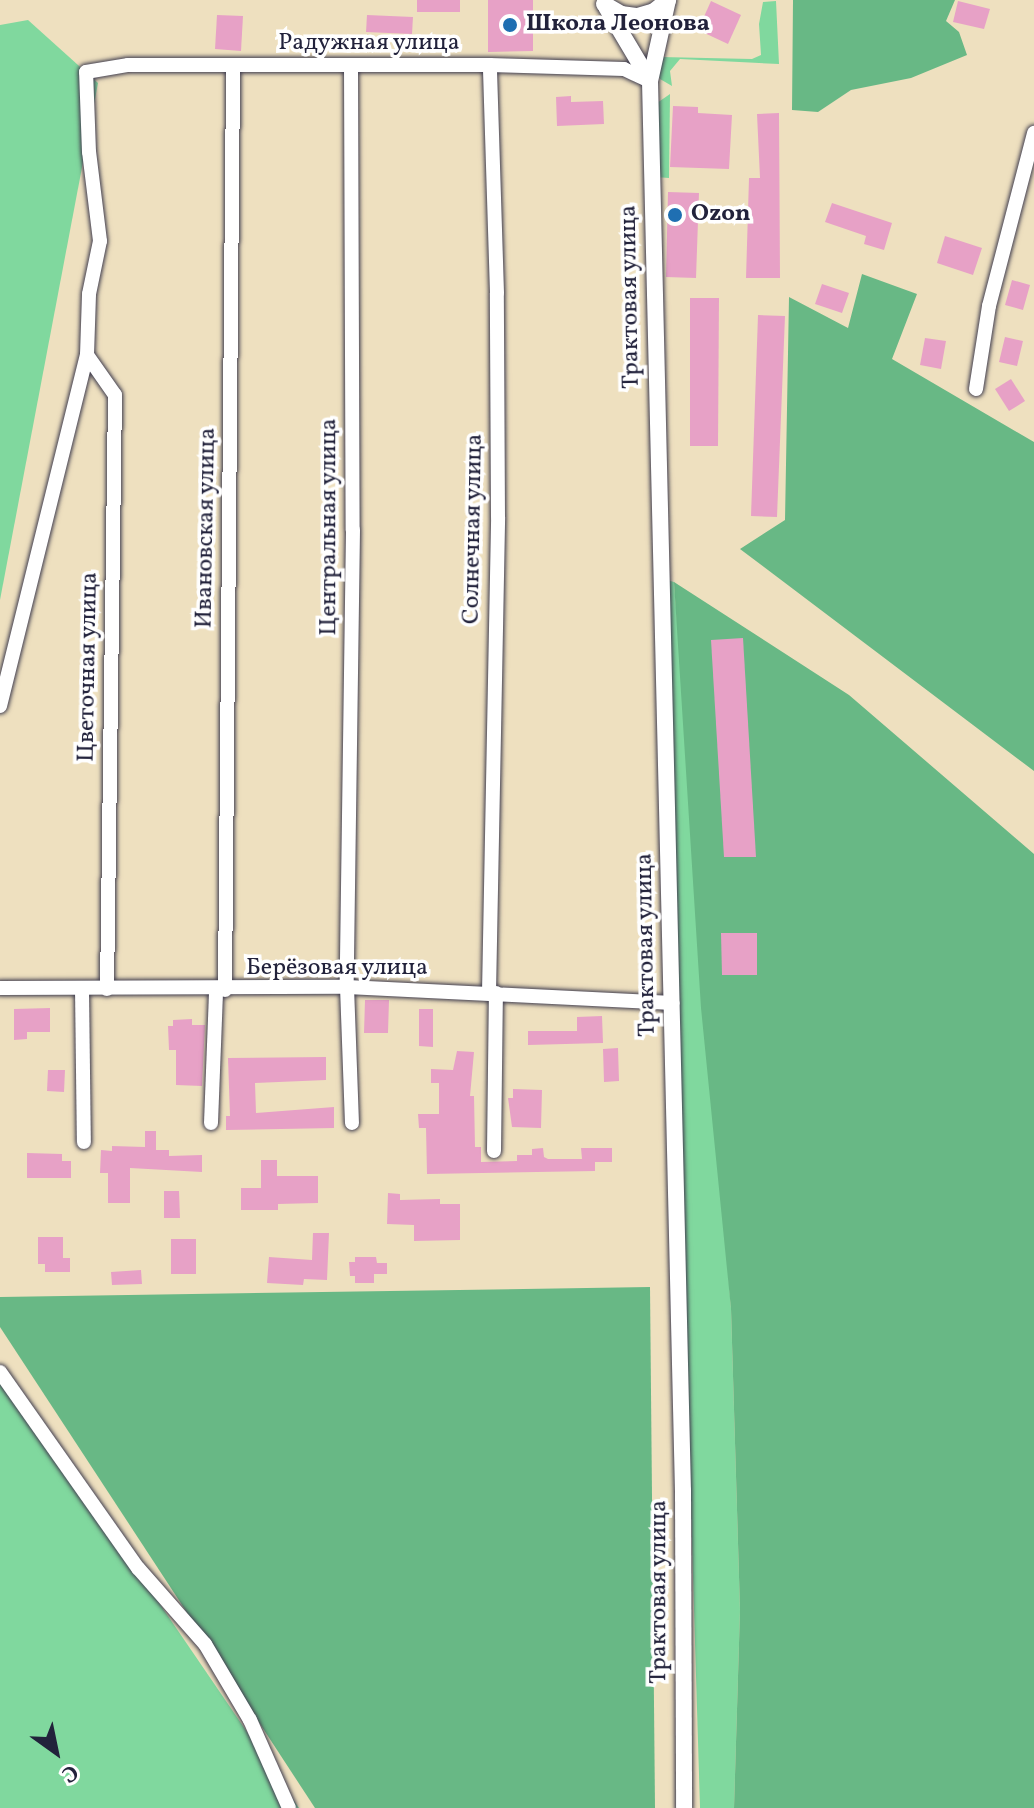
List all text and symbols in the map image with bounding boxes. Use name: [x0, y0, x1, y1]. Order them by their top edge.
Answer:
place label: Школа Леонова: [526, 11, 710, 39]
marker: Школа Леонова: [501, 16, 519, 34]
street label: Радужная улица: [278, 30, 460, 58]
place label: Ozon: [691, 201, 751, 229]
street label: Трактовая улица: [615, 204, 647, 390]
marker: Ozon: [666, 206, 684, 224]
street label: Центральная улица: [316, 418, 344, 636]
street label: Ивановская улица: [191, 427, 223, 629]
street label: Солнечная улица: [458, 433, 490, 625]
street label: Цветочная улица: [73, 571, 105, 763]
street label: Трактовая улица: [631, 852, 663, 1038]
street label: Берёзовая улица: [246, 955, 428, 983]
street label: Трактовая улица: [646, 1500, 674, 1684]
north arrow: [16, 1712, 96, 1792]
text: С: [55, 1756, 84, 1789]

